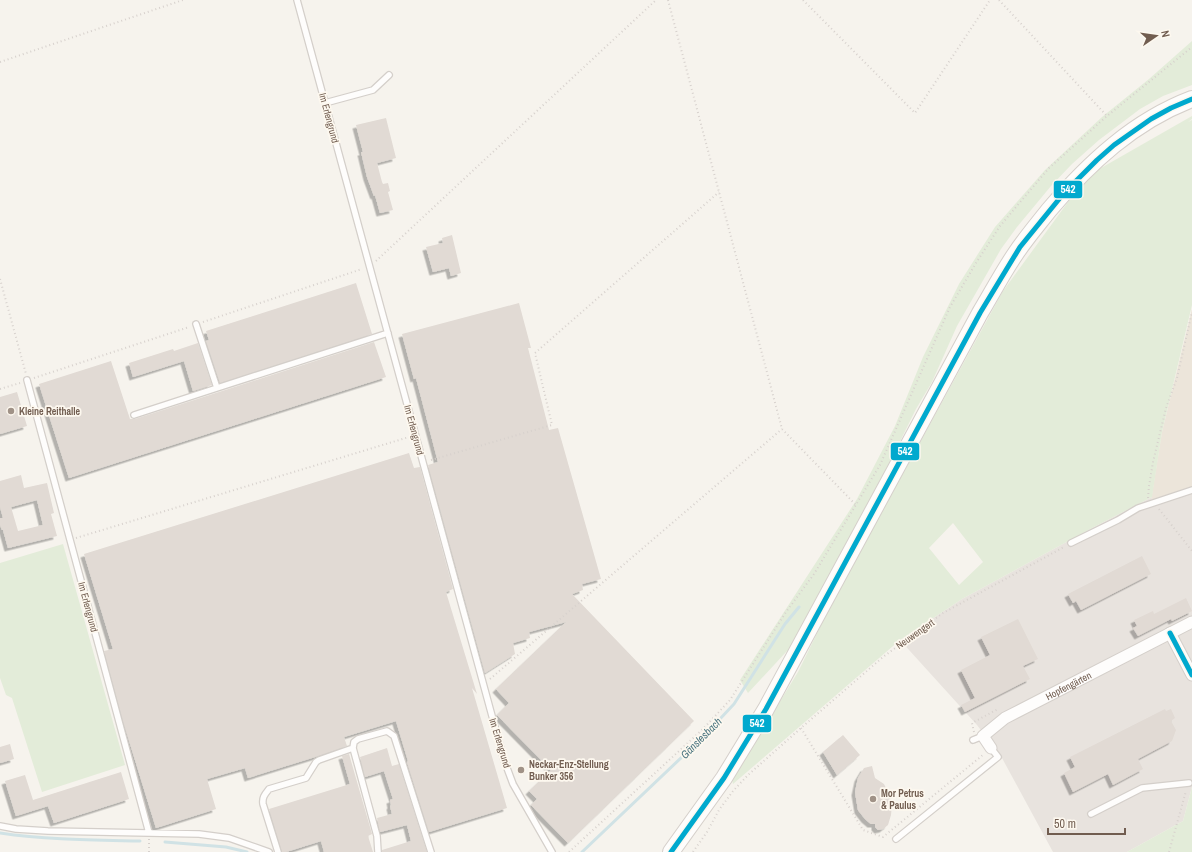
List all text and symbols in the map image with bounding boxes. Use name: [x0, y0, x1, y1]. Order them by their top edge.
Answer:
north arrow: [1136, 16, 1176, 56]
text: N: [1158, 29, 1173, 38]
street label: Im Erlengrund: [316, 91, 342, 145]
line badge: 542: [1053, 180, 1083, 199]
text: 542: [1060, 182, 1076, 196]
street label: Im Erlengrund: [401, 403, 427, 457]
place label: Kleine Reithalle: [19, 405, 81, 418]
marker: Kleine Reithalle: [6, 406, 16, 416]
line badge: 542: [890, 442, 920, 461]
text: 542: [897, 444, 913, 458]
street label: Im Erlengrund: [75, 580, 101, 634]
street label: Neuwengert: [893, 616, 937, 652]
street label: Hopfengärten: [1043, 668, 1093, 703]
water label: Gänslesbach: [677, 714, 725, 762]
line badge: 542: [742, 714, 772, 733]
street label: Im Erlengrund: [486, 716, 514, 770]
text: 542: [749, 716, 765, 730]
place label: Neckar-Enz-Stellung Bunker 356: [529, 758, 609, 783]
marker: Neckar-Enz-Stellung Bunker 356: [516, 765, 526, 775]
place label: Mor Petrus & Paulus: [881, 787, 924, 812]
marker: Mor Petrus & Paulus: [868, 794, 878, 804]
scale bar: [1048, 810, 1125, 836]
text: 50 m: [1054, 816, 1076, 832]

